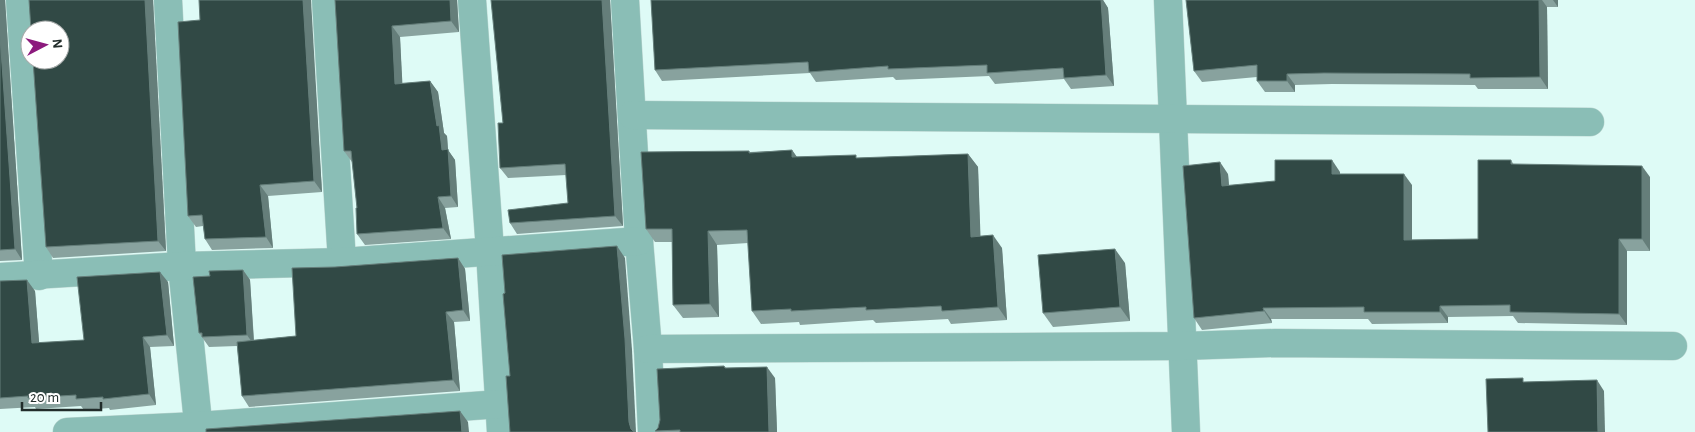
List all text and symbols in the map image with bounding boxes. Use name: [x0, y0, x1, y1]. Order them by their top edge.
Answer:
north arrow: [20, 20, 70, 70]
text: N: [49, 38, 64, 49]
scale bar: [22, 380, 101, 412]
text: 20 m: [30, 390, 59, 405]

